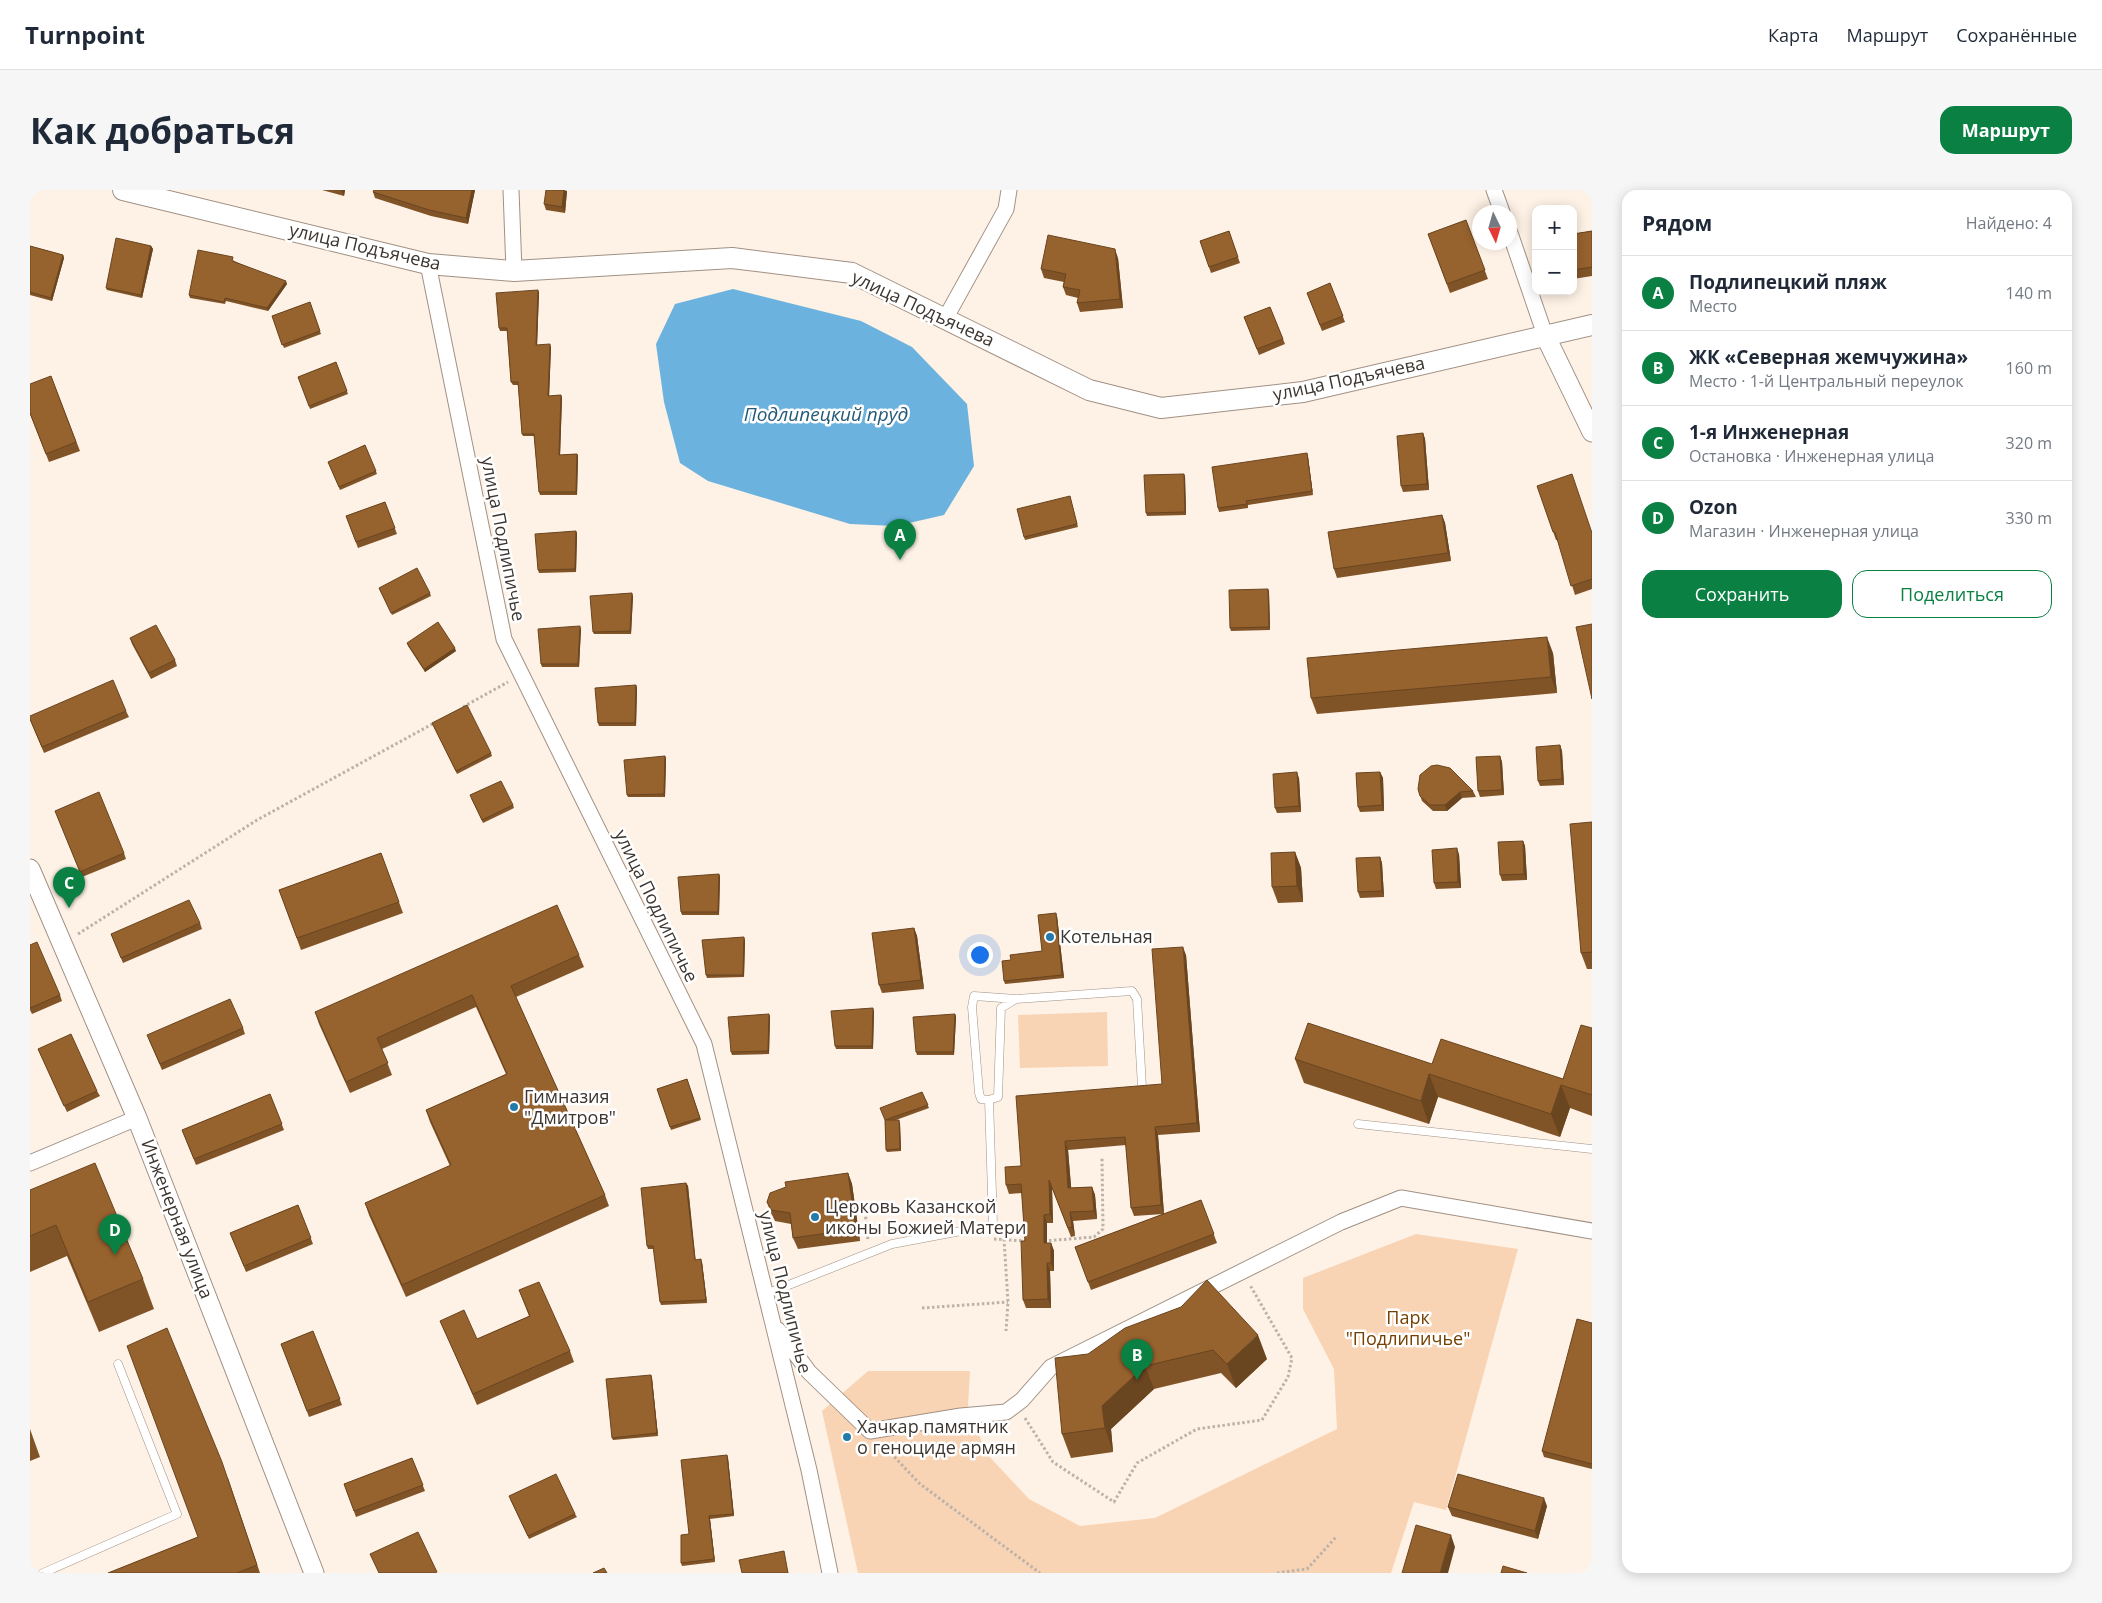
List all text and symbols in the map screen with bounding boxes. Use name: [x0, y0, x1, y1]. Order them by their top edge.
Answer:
text: Turnpoint: [25, 18, 145, 51]
text: Карта: [1768, 23, 1818, 47]
text: Маршрут: [1846, 23, 1928, 47]
text: Сохранённые: [1956, 23, 2077, 47]
button: Маршрут: [1940, 106, 2072, 154]
text: Как добраться: [30, 107, 295, 154]
north arrow: [1472, 205, 1517, 250]
map controls: [1532, 205, 1577, 295]
button: +: [1532, 205, 1577, 250]
text: Рядом: [1642, 209, 1712, 237]
text: Найдено: 4: [1966, 212, 2052, 234]
street label: улица Подъячева: [287, 217, 443, 275]
button: −: [1532, 250, 1577, 295]
street label: улица Подъячева: [848, 265, 999, 352]
text: Подлипецкий пляж: [1689, 269, 1887, 295]
text: A: [1652, 282, 1664, 304]
text: 140 m: [2006, 282, 2052, 304]
text: Место: [1689, 295, 1737, 317]
text: ЖК «Северная жемчужина»: [1689, 344, 1968, 370]
street label: улица Подъячева: [1271, 350, 1427, 406]
text: B: [1653, 357, 1663, 379]
text: 160 m: [2006, 357, 2052, 379]
text: Место · 1-й Центральный переулок: [1689, 370, 1964, 392]
water label: Подлипецкий пруд: [744, 401, 908, 427]
text: 1-я Инженерная: [1689, 419, 1849, 445]
text: C: [1653, 432, 1663, 454]
text: 320 m: [2006, 432, 2052, 454]
text: Остановка · Инженерная улица: [1689, 445, 1934, 467]
street label: улица Подлипичье: [476, 455, 532, 623]
text: Ozon: [1689, 494, 1738, 520]
text: D: [1652, 507, 1664, 529]
text: 330 m: [2006, 507, 2052, 529]
pin: A: [884, 519, 916, 560]
text: Магазин · Инженерная улица: [1689, 520, 1919, 542]
button: Сохранить: [1642, 570, 1842, 618]
button: Поделиться: [1852, 570, 2052, 618]
street label: улица Подлипичье: [610, 825, 704, 986]
pin: C: [53, 867, 85, 908]
place label: Котельная: [1060, 924, 1153, 948]
marker: Котельная: [1044, 931, 1056, 943]
your location: [967, 942, 993, 968]
place label: Гимназия "Дмитров": [524, 1084, 616, 1129]
marker: Гимназия "Дмитров": [508, 1101, 520, 1113]
street label: Инженерная улица: [136, 1135, 219, 1302]
place label: Церковь Казанской иконы Божией Матери: [825, 1194, 1026, 1239]
street label: улица Подлипичье: [754, 1208, 818, 1376]
marker: Церковь Казанской иконы Божией Матери: [809, 1211, 821, 1223]
pin: D: [99, 1214, 131, 1255]
park label: Парк "Подлипичье": [1346, 1305, 1470, 1350]
pin: B: [1121, 1339, 1153, 1380]
place label: Хачкар памятник о геноциде армян: [857, 1414, 1016, 1459]
marker: Хачкар памятник о геноциде армян: [841, 1431, 853, 1443]

